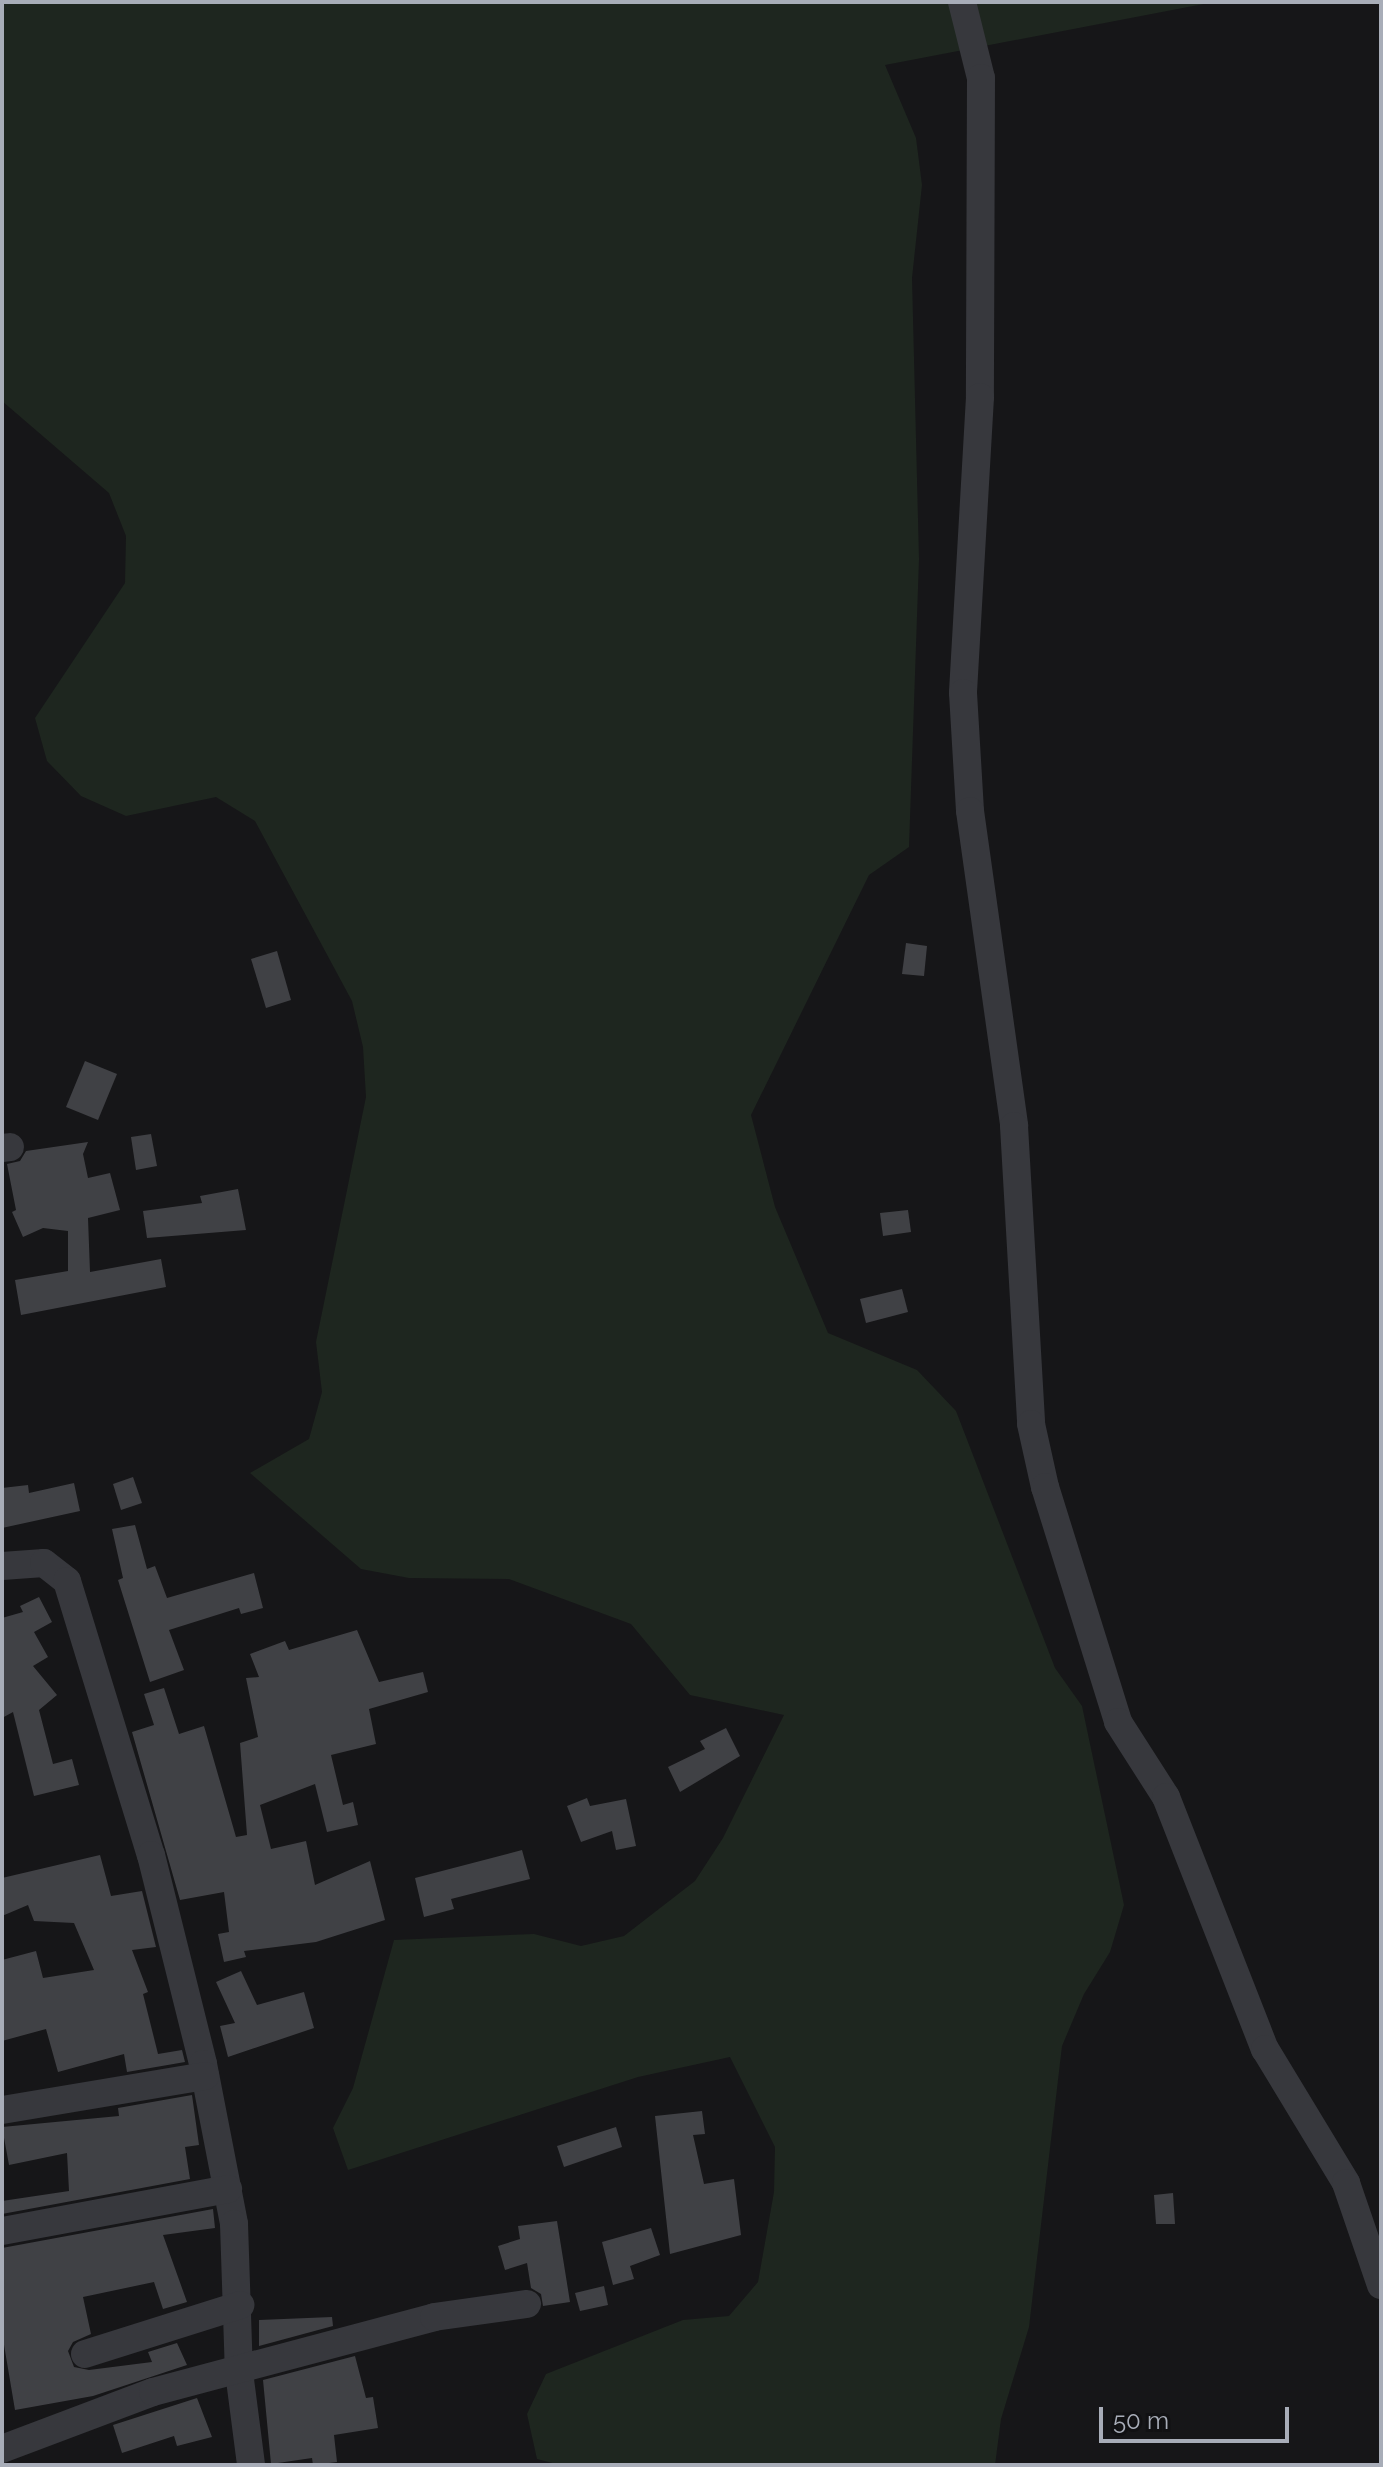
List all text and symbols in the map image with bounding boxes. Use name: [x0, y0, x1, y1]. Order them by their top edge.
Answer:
scale bar: [1103, 2391, 1293, 2441]
text: 50 m: [1113, 2406, 1169, 2435]

